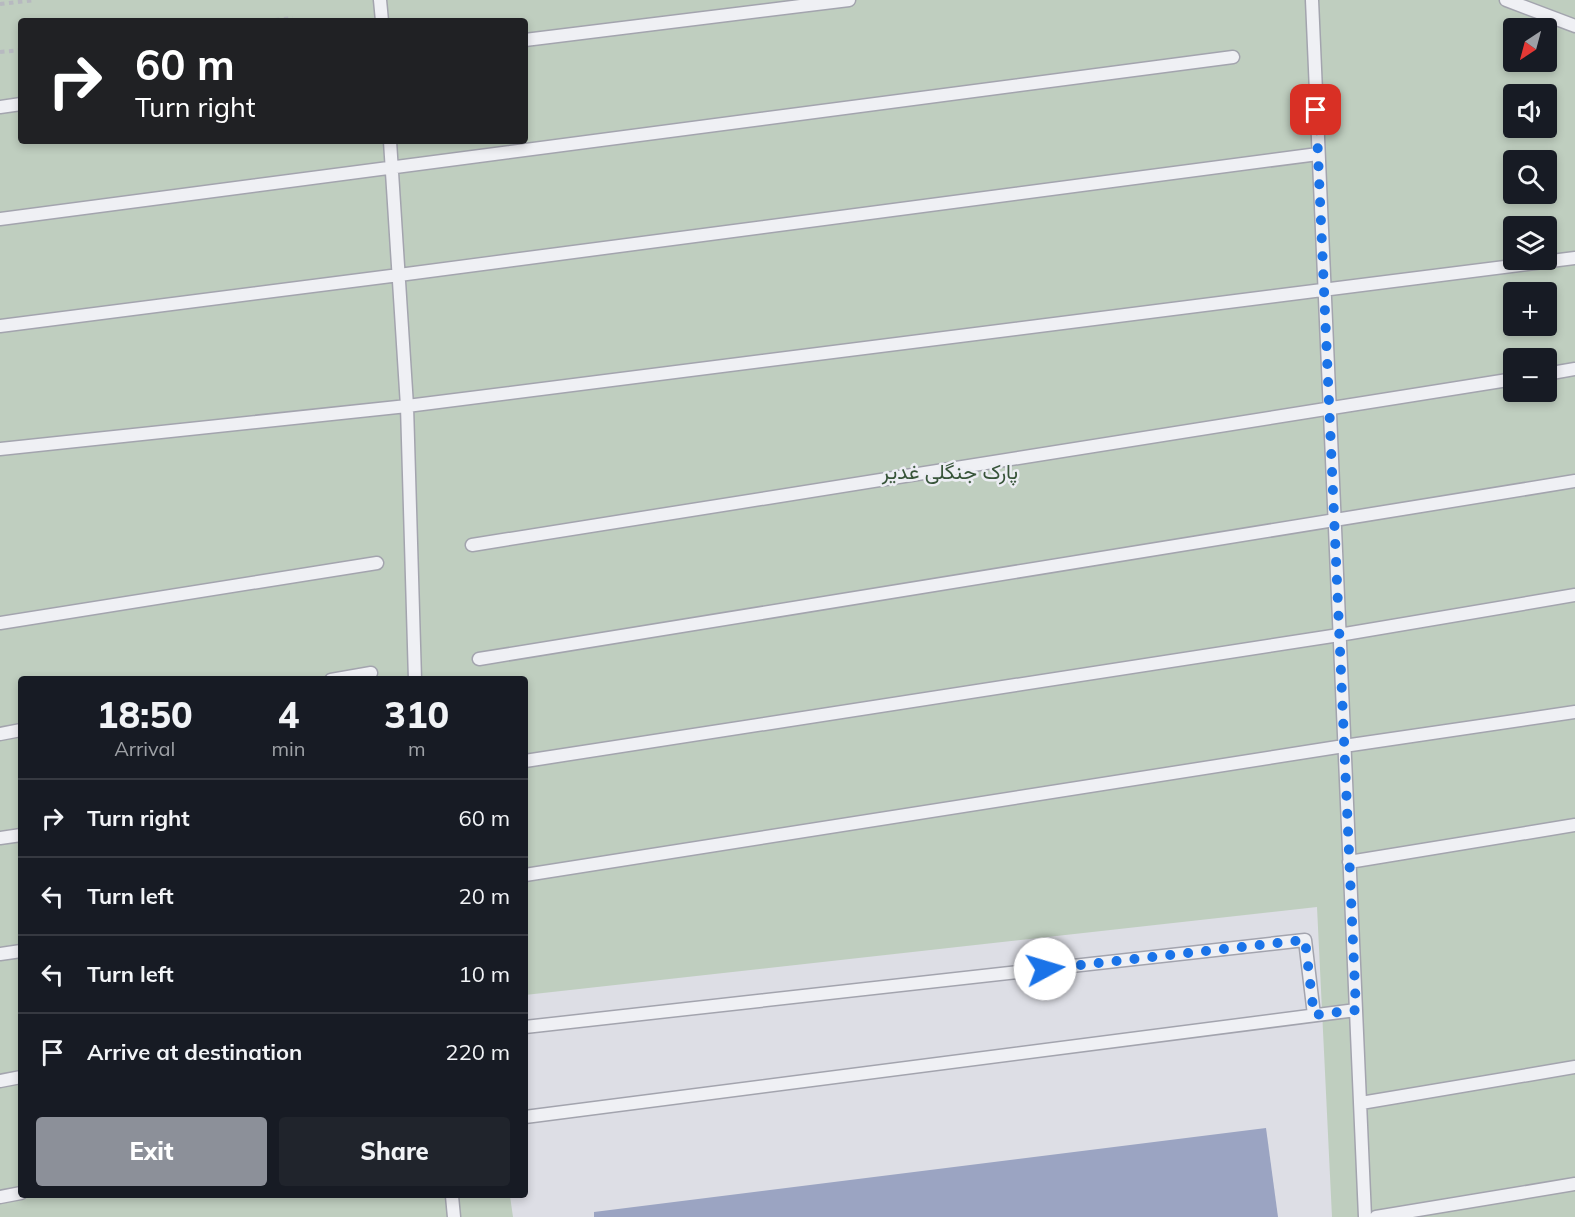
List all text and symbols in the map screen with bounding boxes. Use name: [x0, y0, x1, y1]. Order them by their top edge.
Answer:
north arrow: [1503, 18, 1557, 72]
map controls: [1503, 18, 1557, 402]
text: 60 m: [135, 38, 235, 91]
icon: right: [36, 42, 114, 120]
pin: [1290, 84, 1341, 135]
button: sound: [1503, 84, 1557, 138]
text: Turn right: [135, 90, 255, 124]
icon: arrive: [1299, 93, 1332, 126]
button: search: [1503, 150, 1557, 204]
button: layers: [1503, 216, 1557, 270]
button: +: [1503, 282, 1557, 336]
button: −: [1503, 348, 1557, 402]
park label: پارک جنگلی غدیر: [881, 458, 1018, 486]
text: 18:50: [97, 692, 193, 737]
text: 4: [278, 692, 299, 737]
text: 310: [384, 692, 449, 737]
text: Arrival: [114, 736, 175, 761]
text: min: [271, 736, 306, 761]
text: m: [408, 736, 426, 761]
icon: right: [36, 802, 69, 835]
text: Turn right: [87, 804, 190, 832]
text: 60 m: [459, 804, 510, 832]
icon: left: [36, 880, 69, 913]
text: Turn left: [87, 882, 174, 910]
text: 20 m: [459, 882, 510, 910]
position arrow: [1013, 937, 1077, 1001]
icon: left: [36, 958, 69, 991]
text: Turn left: [87, 960, 174, 988]
text: 10 m: [459, 960, 510, 988]
icon: arrive: [36, 1036, 69, 1069]
text: Arrive at destination: [87, 1038, 302, 1066]
text: 220 m: [445, 1038, 510, 1066]
button: Exit: [36, 1117, 267, 1186]
button: Share: [279, 1117, 510, 1186]

